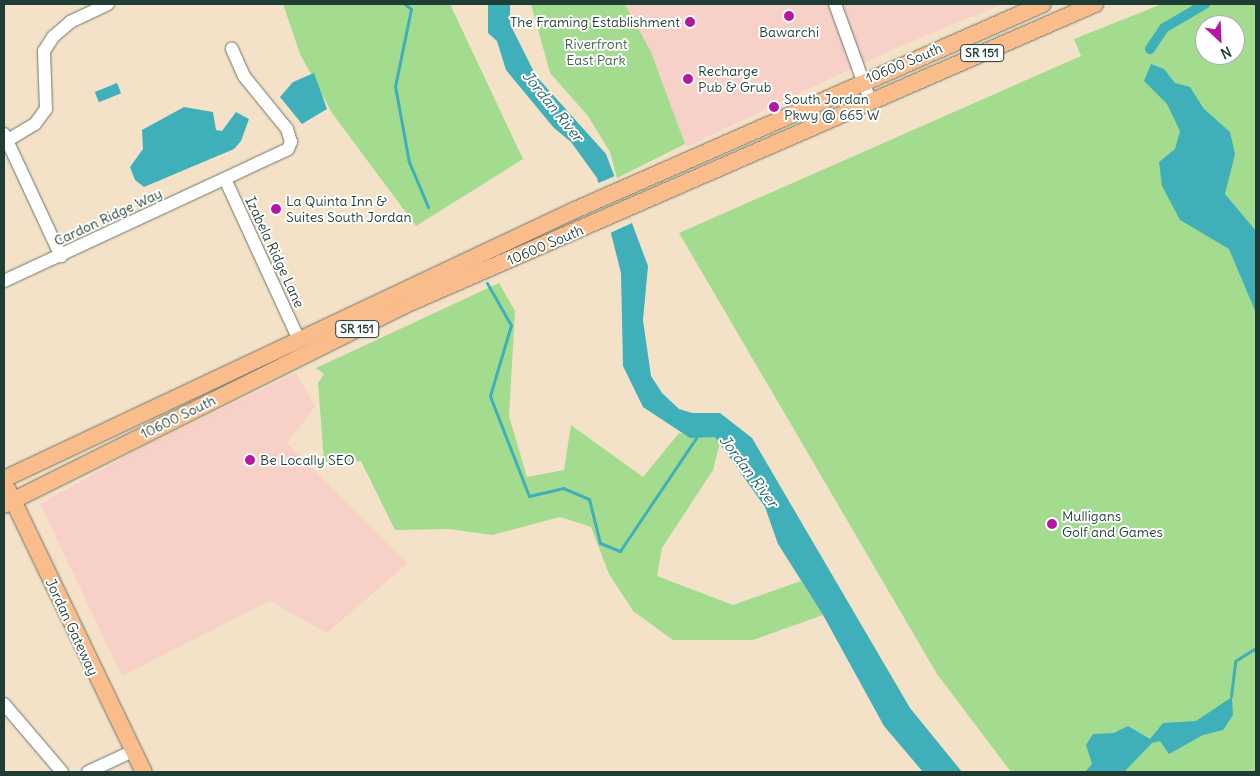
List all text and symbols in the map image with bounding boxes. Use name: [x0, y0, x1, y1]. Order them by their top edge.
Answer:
marker: Bawarchi: [783, 10, 795, 22]
place label: The Framing Establishment: [510, 14, 680, 30]
north arrow: [1195, 15, 1245, 65]
marker: The Framing Establishment: [684, 16, 696, 28]
place label: Bawarchi: [759, 24, 819, 40]
park label: Riverfront East Park: [565, 36, 627, 68]
street label: 10600 South: [863, 39, 945, 87]
text: N: [1218, 42, 1234, 63]
road number: SR 151: [960, 44, 1004, 62]
place label: Recharge Pub & Grub: [698, 63, 771, 95]
water label: Jordan River: [519, 67, 587, 145]
marker: Recharge Pub & Grub: [682, 73, 694, 85]
place label: South Jordan Pkwy @ 665 W: [784, 91, 879, 124]
marker: South Jordan Pkwy @ 665 W: [768, 101, 780, 113]
street label: Cardon Ridge Way: [51, 185, 165, 249]
place label: La Quinta Inn & Suites South Jordan: [286, 193, 412, 226]
street label: Izabela Ridge Lane: [242, 194, 308, 310]
marker: La Quinta Inn & Suites South Jordan: [270, 203, 282, 215]
street label: 10600 South: [504, 221, 586, 269]
road number: SR 151: [334, 320, 380, 338]
street label: 10600 South: [138, 392, 218, 442]
water label: Jordan River: [716, 431, 782, 511]
place label: Be Locally SEO: [260, 452, 355, 468]
marker: Be Locally SEO: [244, 454, 256, 466]
place label: Mulligans Golf and Games: [1062, 508, 1163, 540]
marker: Mulligans Golf and Games: [1046, 518, 1058, 530]
street label: Jordan Gateway: [42, 576, 102, 678]

